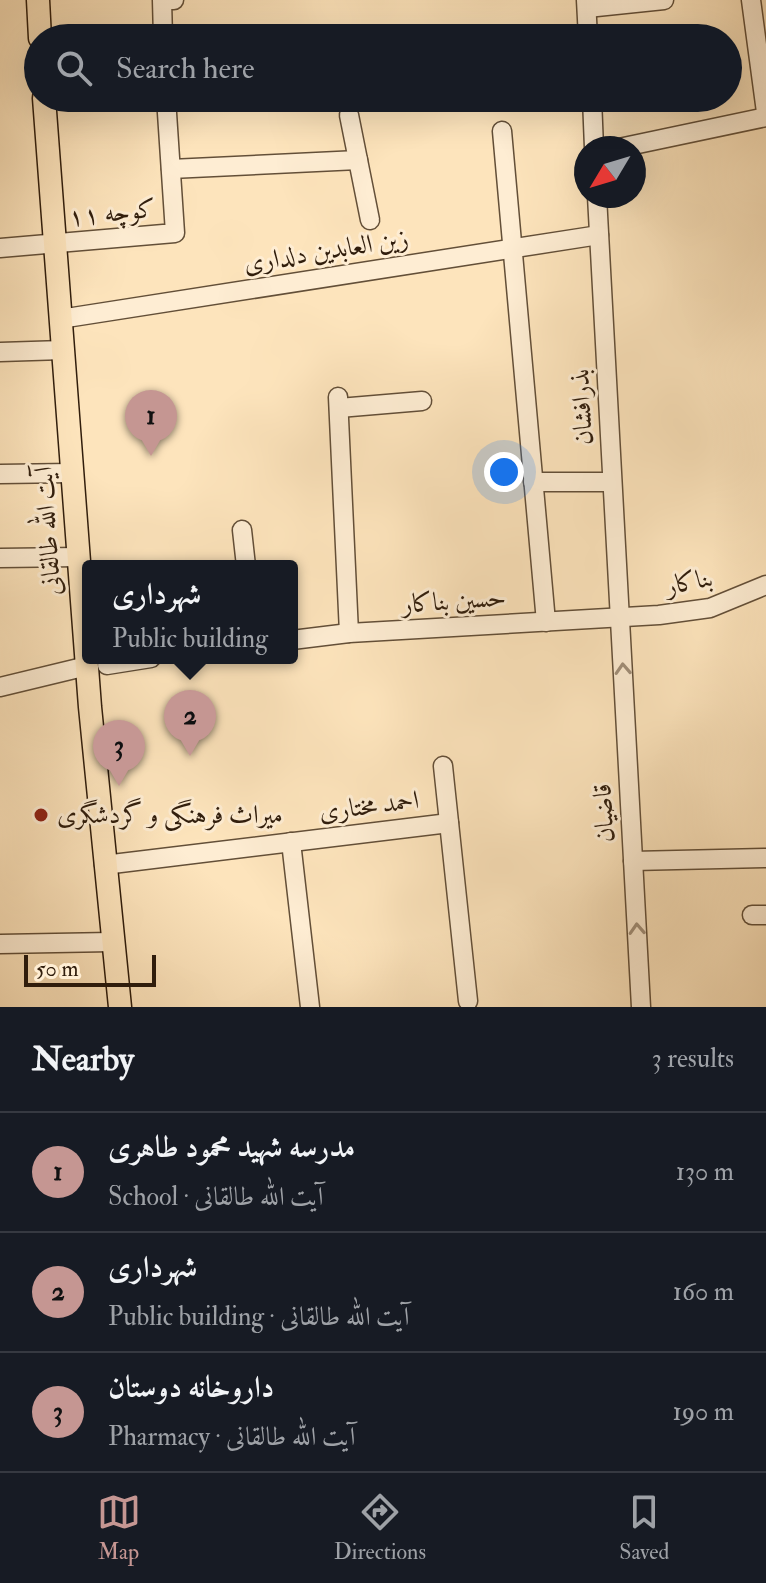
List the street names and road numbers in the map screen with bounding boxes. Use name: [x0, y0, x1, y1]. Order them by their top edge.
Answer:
street label: کوچه ۱۱: [67, 193, 157, 234]
street label: زین العابدین دلداری: [241, 222, 411, 280]
street label: بذرافشان: [564, 368, 600, 446]
street label: آیت الله طالقانی: [22, 463, 68, 597]
street label: بناکار: [660, 561, 715, 603]
street label: حسین بناکار: [398, 581, 507, 621]
street label: قاضیان: [586, 783, 622, 843]
street label: احمد مختاری: [317, 784, 421, 828]

